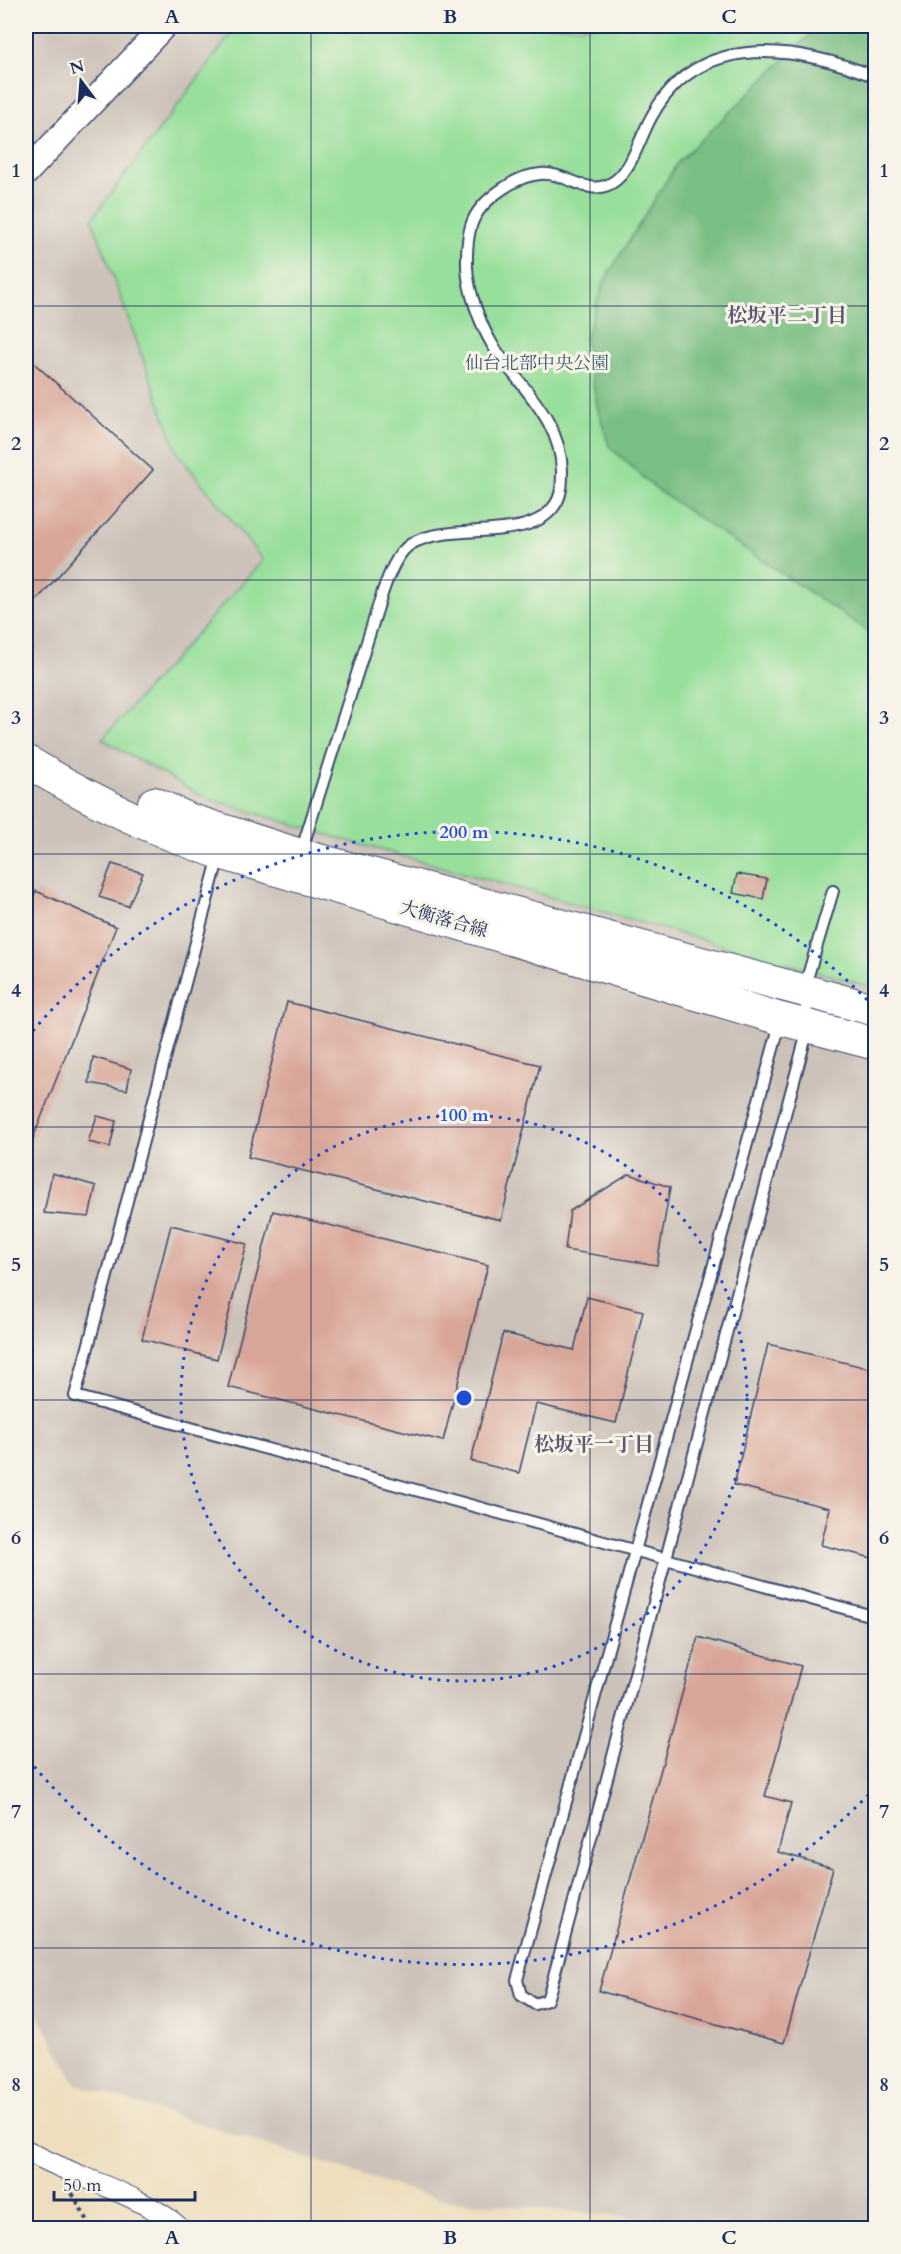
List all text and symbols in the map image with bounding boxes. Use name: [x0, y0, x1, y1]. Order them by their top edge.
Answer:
text: A: [164, 3, 180, 30]
text: B: [443, 3, 457, 30]
text: C: [721, 3, 737, 30]
north arrow: [51, 51, 111, 111]
text: N: [67, 55, 87, 80]
text: 1: [11, 157, 21, 184]
text: 1: [879, 157, 889, 184]
district label: 松坂平二丁目: [727, 302, 847, 329]
park label: 仙台北部中央公園: [465, 351, 609, 376]
text: 2: [11, 430, 21, 457]
text: 2: [879, 430, 889, 457]
text: 3: [11, 704, 21, 731]
text: 3: [879, 704, 889, 731]
text: 200 m: [439, 820, 489, 845]
street label: 大衡落合線: [397, 895, 491, 944]
text: 4: [11, 977, 21, 1004]
text: 4: [879, 977, 889, 1004]
text: 100 m: [439, 1103, 489, 1128]
text: 5: [11, 1251, 21, 1278]
text: 5: [879, 1251, 889, 1278]
centre of rings: [454, 1388, 474, 1408]
district label: 松坂平一丁目: [534, 1431, 654, 1458]
text: 6: [11, 1524, 21, 1551]
text: 6: [879, 1524, 889, 1551]
text: 7: [11, 1798, 21, 1825]
text: 7: [879, 1798, 889, 1825]
text: 8: [11, 2071, 21, 2098]
text: 8: [879, 2071, 889, 2098]
scale bar: [54, 2164, 195, 2202]
text: 50 m: [63, 2173, 102, 2198]
text: A: [164, 2224, 180, 2251]
text: B: [443, 2224, 457, 2251]
text: C: [721, 2224, 737, 2251]

